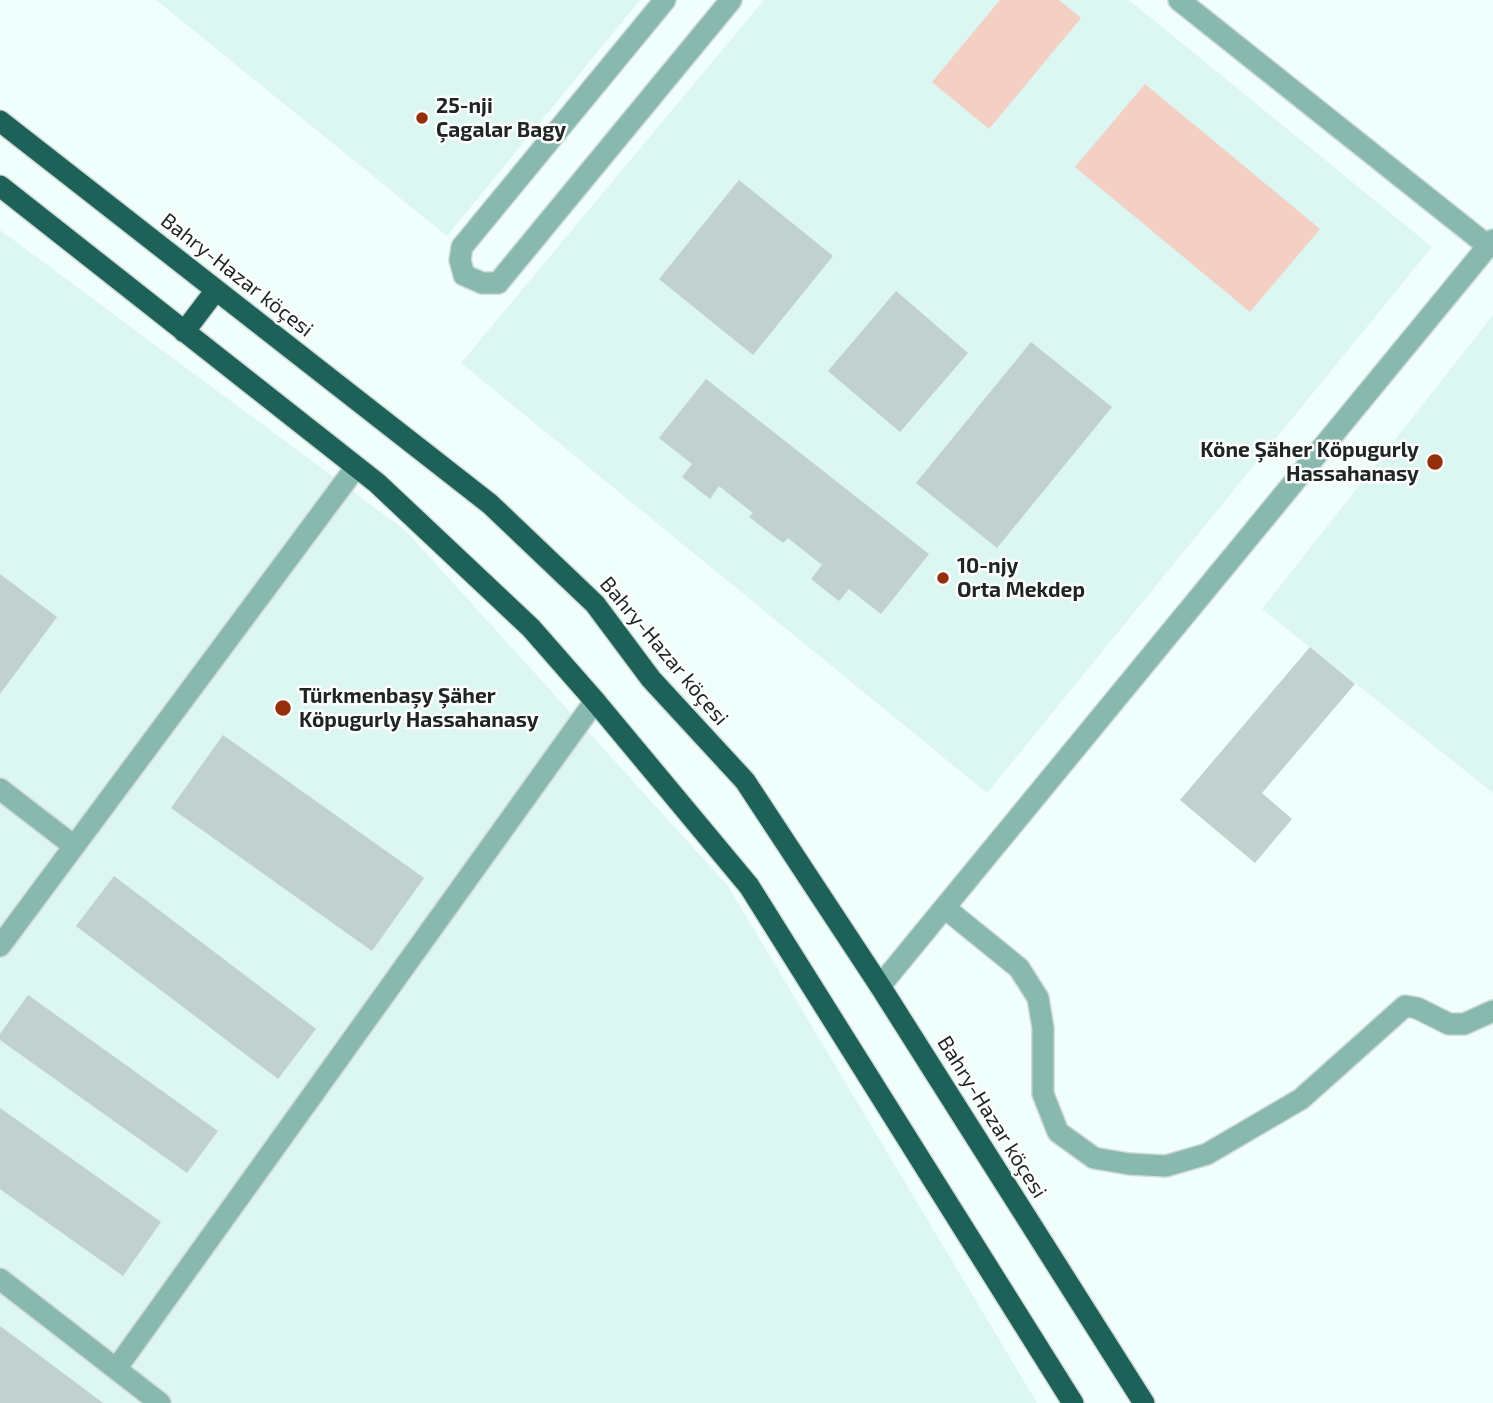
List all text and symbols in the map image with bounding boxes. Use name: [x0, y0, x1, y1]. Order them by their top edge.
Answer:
place label: 25-nji Çagalar Bagy: [436, 93, 566, 143]
marker: 25-nji Çagalar Bagy: [414, 110, 430, 126]
street label: Bahry-Hazar köçesi: [156, 208, 318, 342]
place label: Köne Şäher Köpugurly Hassahanasy: [1200, 437, 1419, 487]
marker: Köne Şäher Köpugurly Hassahanasy: [1425, 452, 1445, 472]
place label: 10-njy Orta Mekdep: [957, 553, 1085, 603]
marker: 10-njy Orta Mekdep: [935, 570, 951, 586]
street label: Bahry-Hazar köçesi: [595, 572, 733, 730]
place label: Türkmenbaşy Şäher Köpugurly Hassahanasy: [299, 683, 539, 733]
marker: Türkmenbaşy Şäher Köpugurly Hassahanasy: [273, 698, 293, 718]
street label: Bahry-Hazar köçesi: [932, 1031, 1052, 1203]

